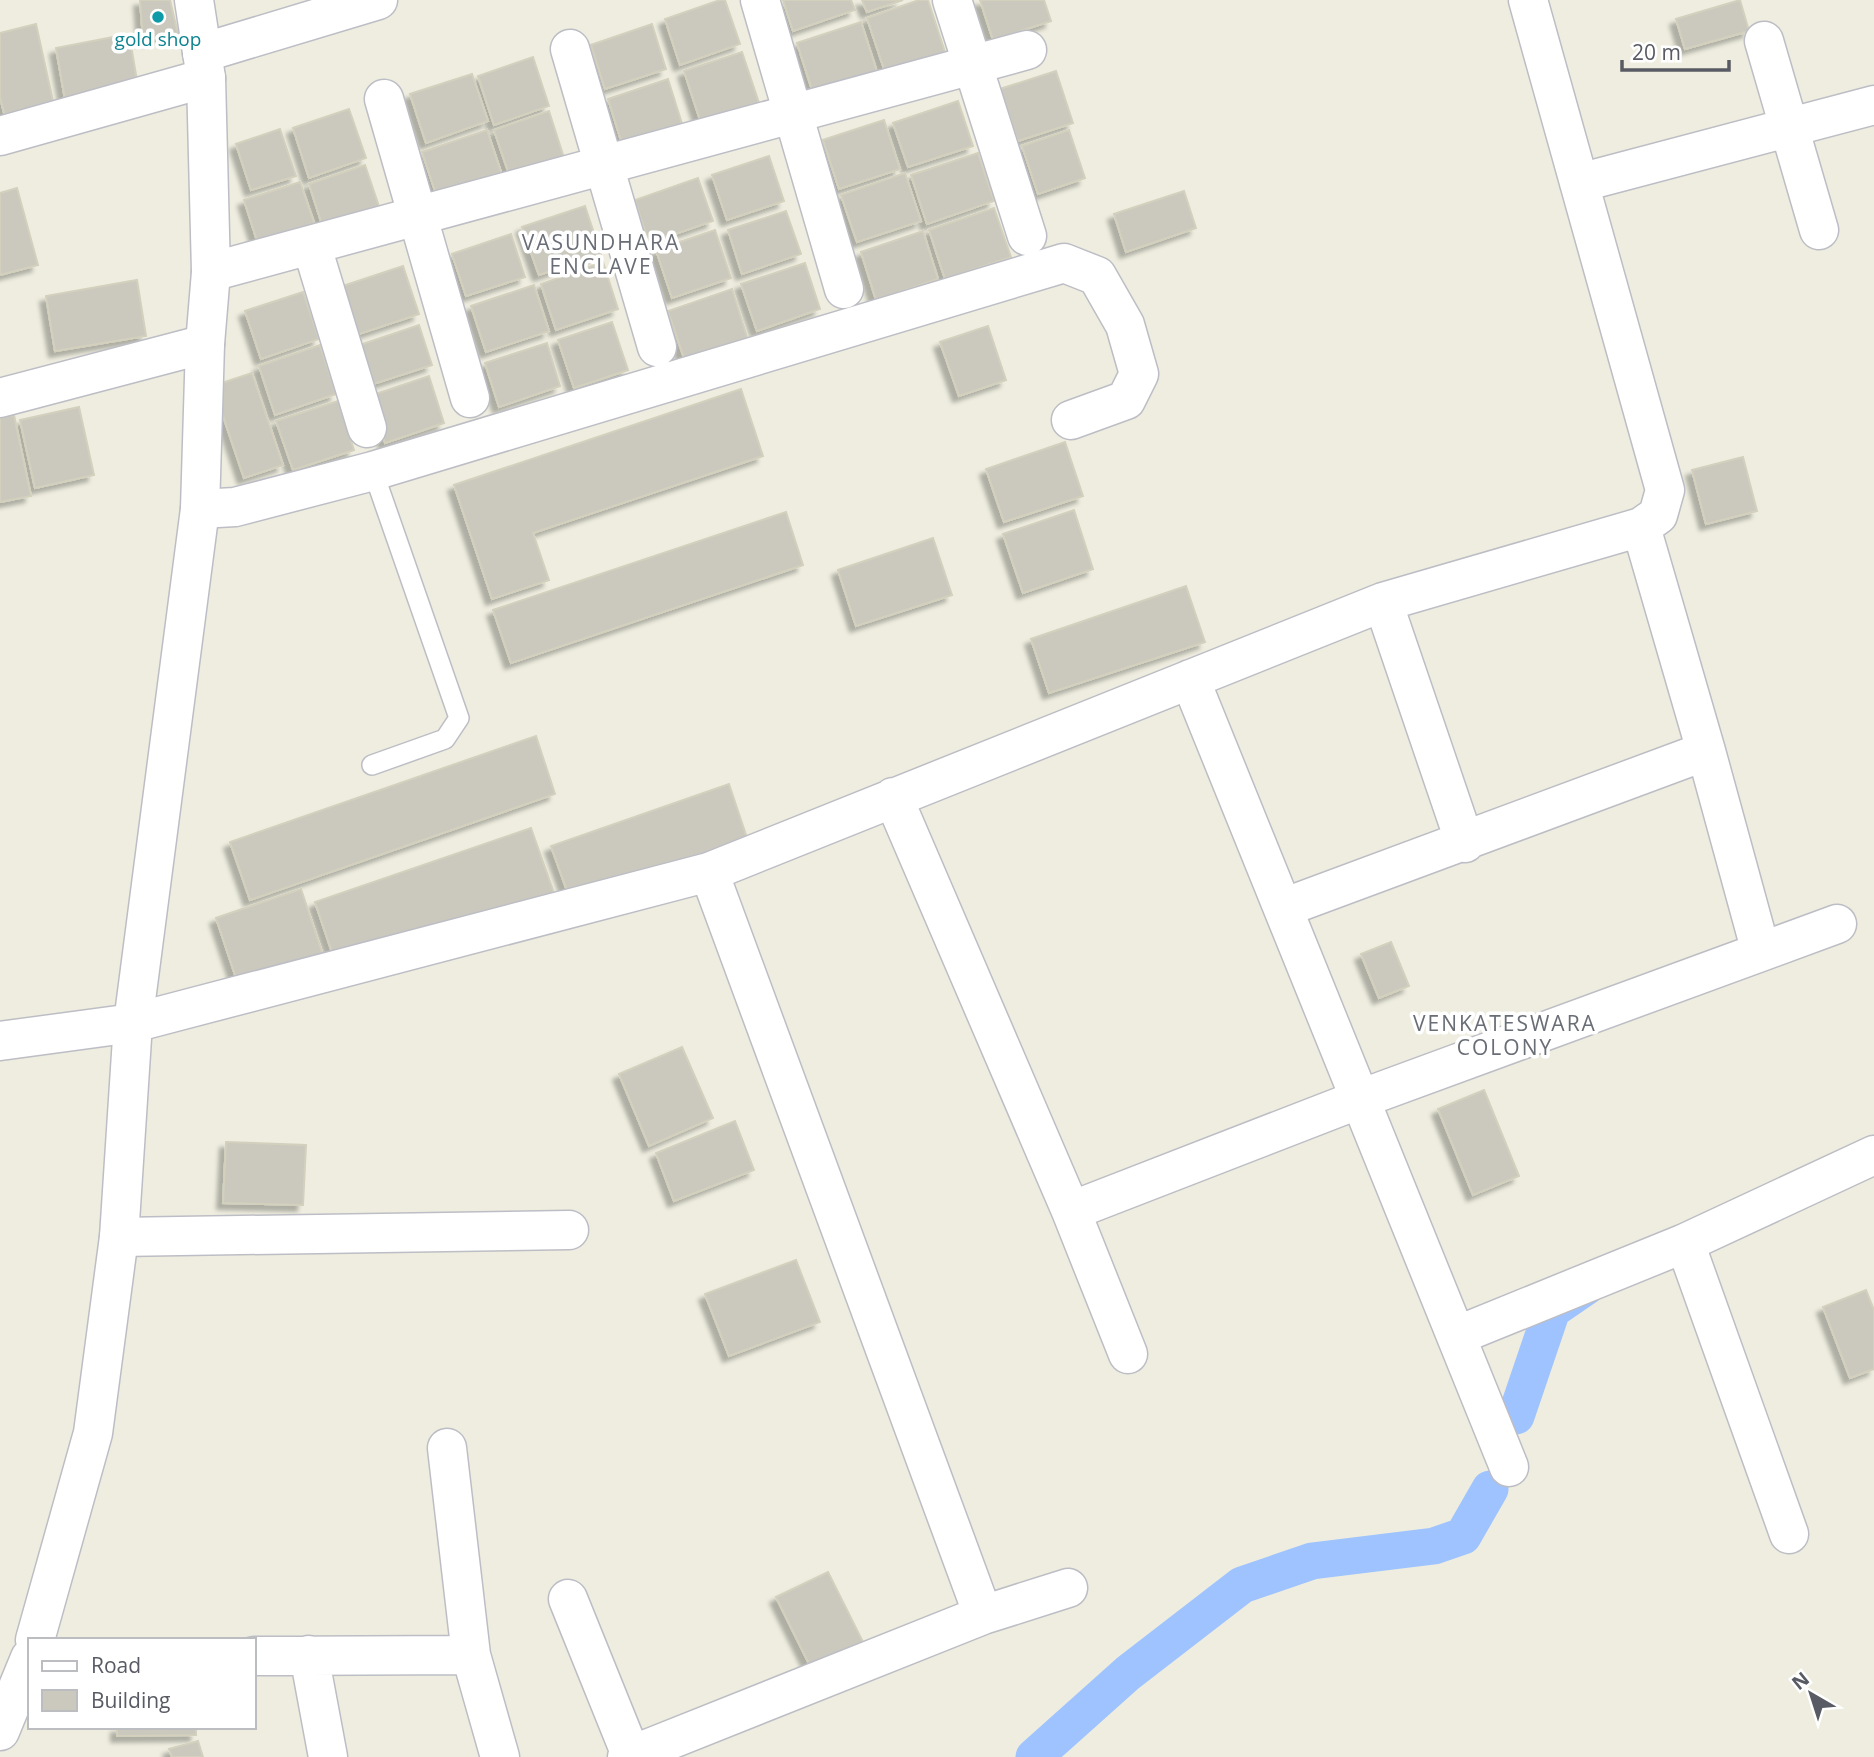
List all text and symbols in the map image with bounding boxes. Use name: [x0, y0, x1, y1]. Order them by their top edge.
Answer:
marker: gold shop: [150, 9, 166, 25]
place label: gold shop: [115, 26, 201, 52]
scale bar: [1622, 28, 1729, 72]
text: 20 m: [1632, 38, 1681, 66]
district label: VASUNDHARA ENCLAVE: [522, 228, 680, 280]
district label: VENKATESWARA COLONY: [1413, 1009, 1597, 1061]
legend: [28, 1638, 256, 1729]
text: Road: [91, 1651, 141, 1679]
north arrow: [1776, 1659, 1846, 1729]
text: N: [1786, 1666, 1814, 1696]
text: Building: [91, 1686, 170, 1714]

